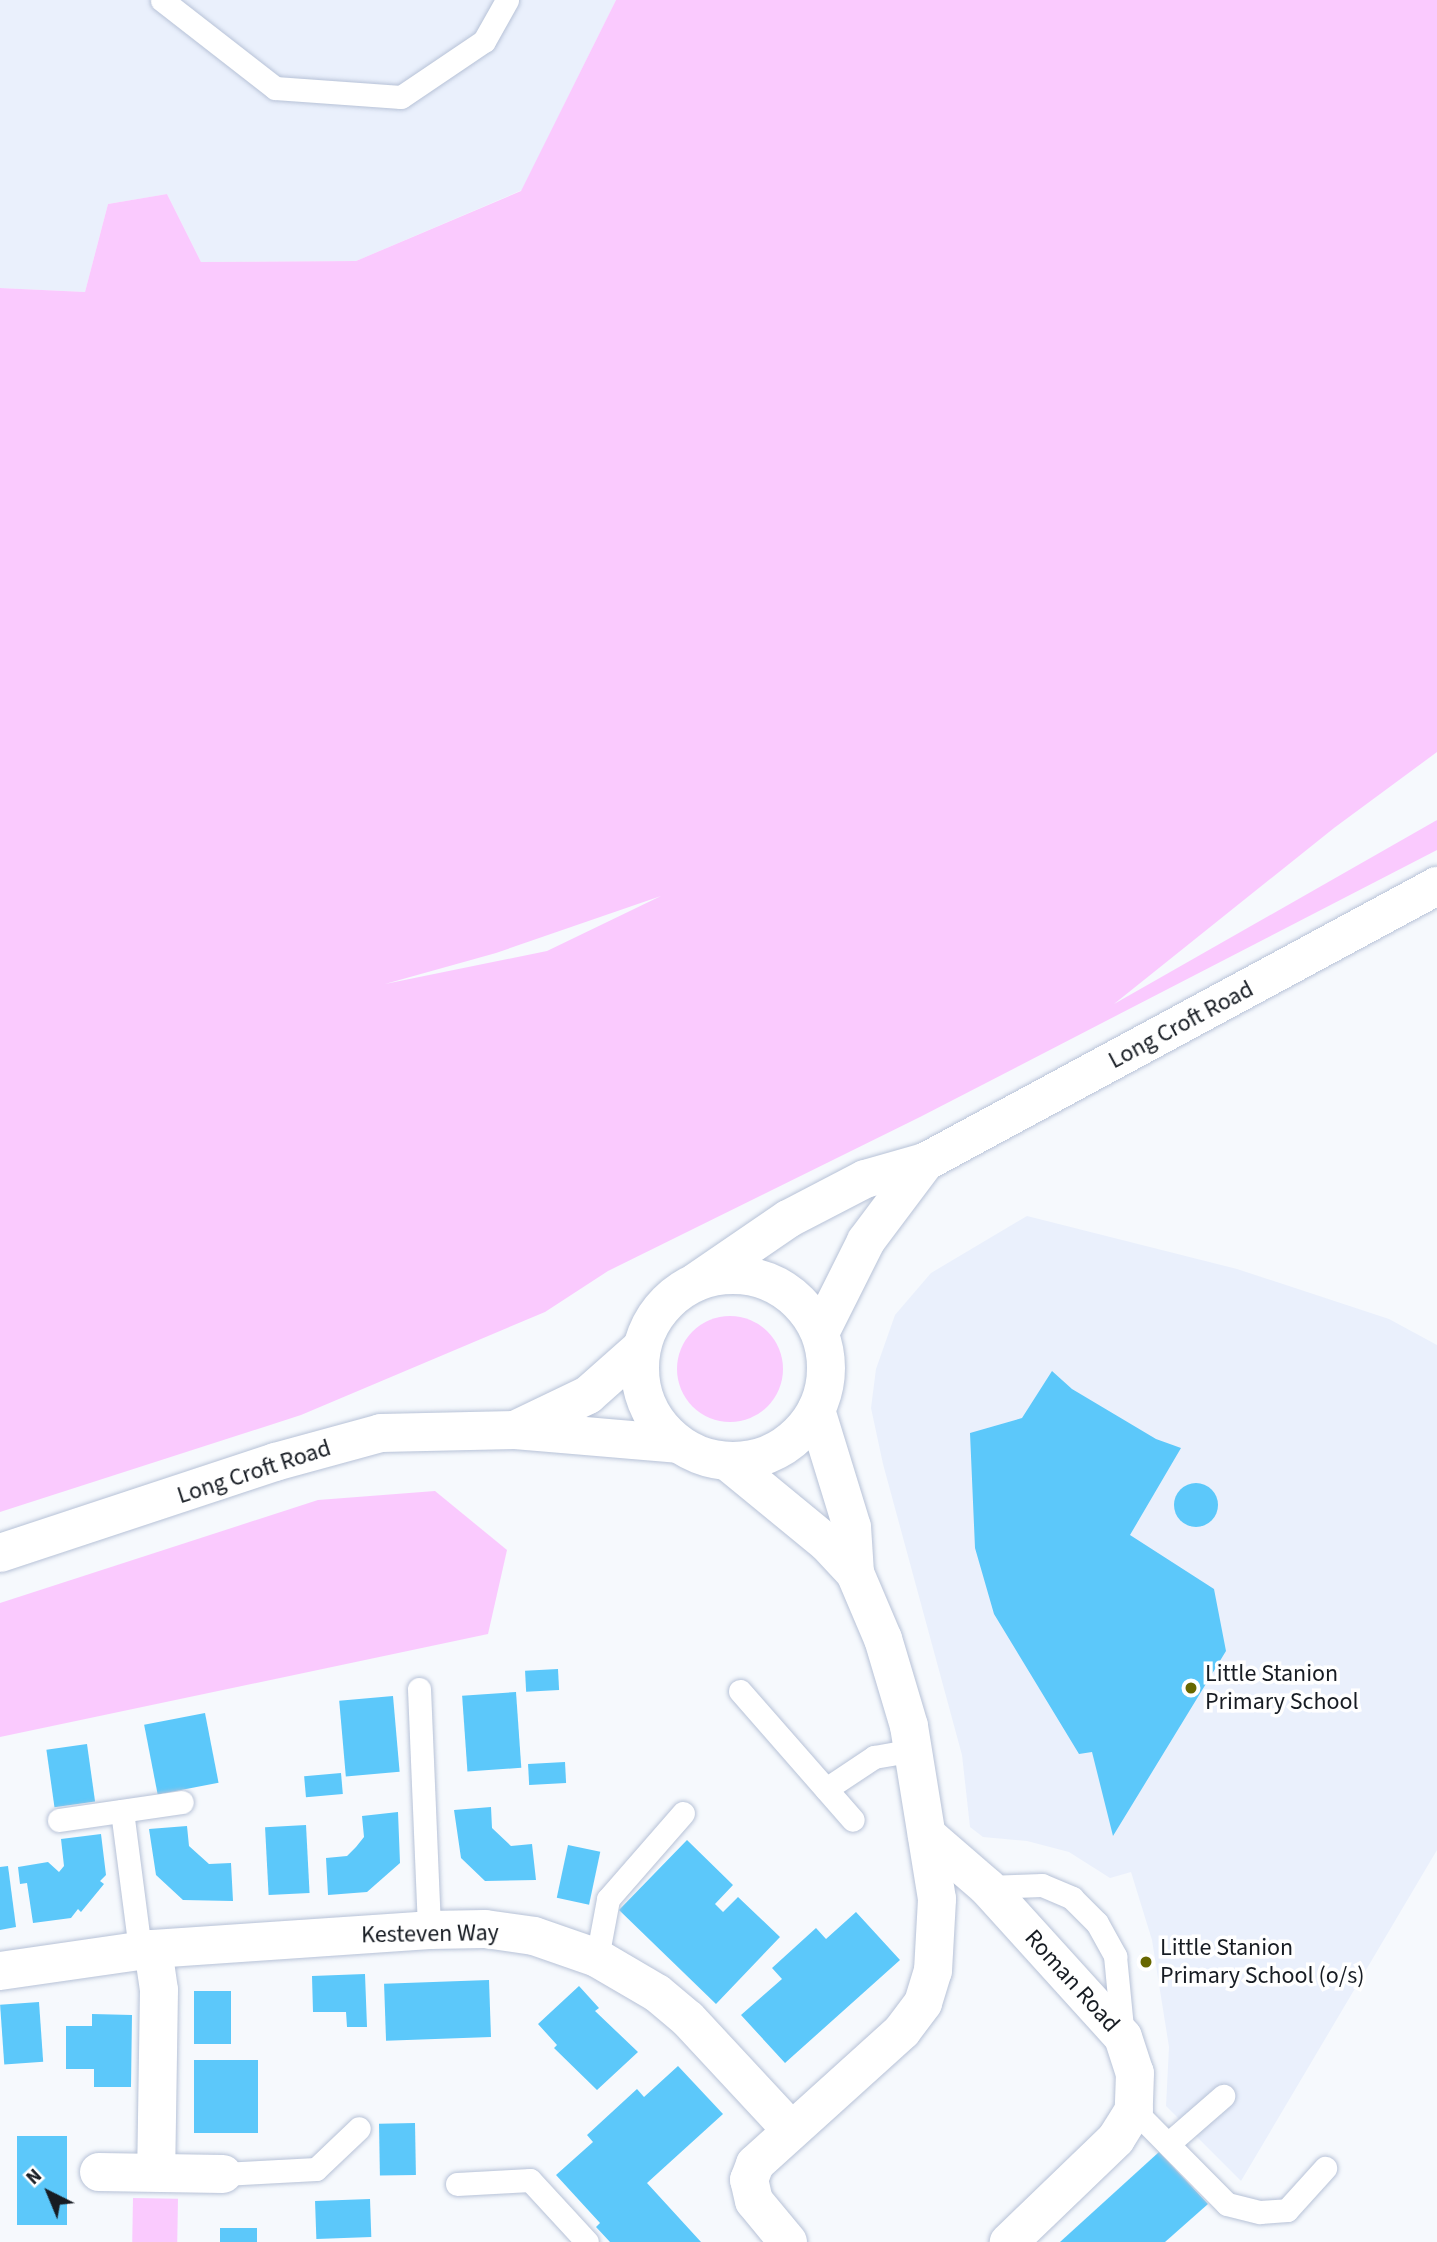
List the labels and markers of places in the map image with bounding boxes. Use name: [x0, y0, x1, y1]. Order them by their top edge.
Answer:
place label: Little Stanion Primary School: [1205, 1660, 1359, 1716]
marker: Little Stanion Primary School: [1183, 1680, 1199, 1696]
place label: Little Stanion Primary School (o/s): [1160, 1934, 1365, 1990]
marker: Little Stanion Primary School (o/s): [1138, 1954, 1154, 1970]

